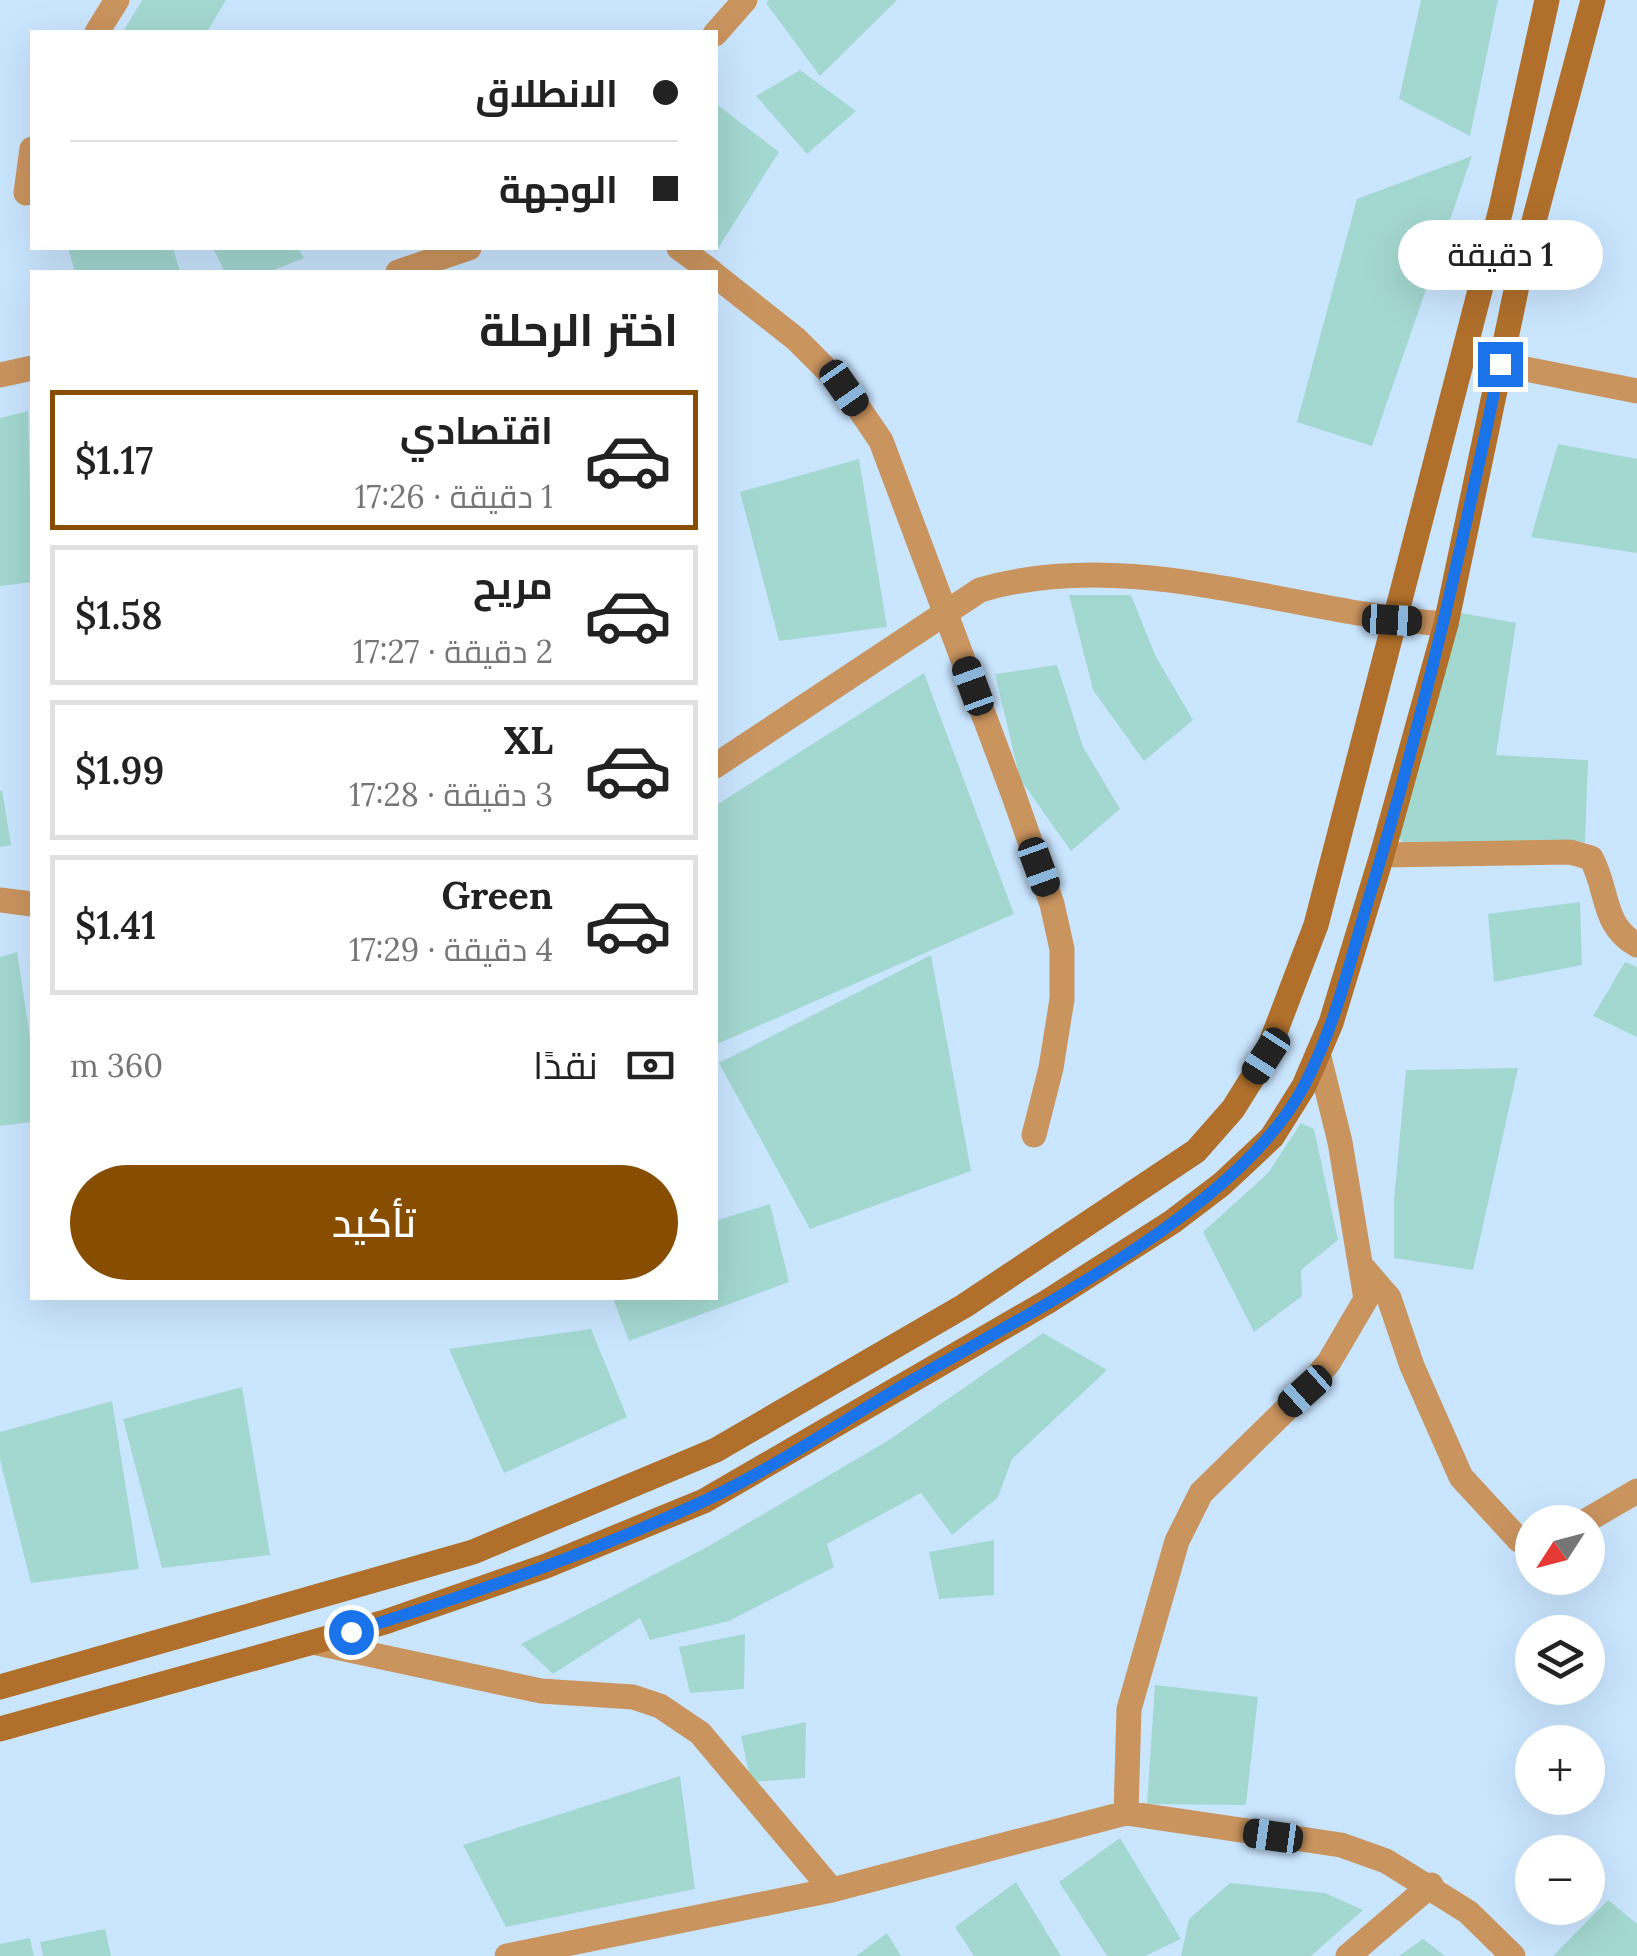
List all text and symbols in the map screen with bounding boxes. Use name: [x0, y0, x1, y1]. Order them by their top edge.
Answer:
text: الانطلاق: [475, 69, 618, 117]
text: الوجهة: [499, 165, 618, 213]
callout: 1 دقيقة: [1398, 219, 1602, 289]
text: 1 دقيقة: [1447, 234, 1554, 275]
text: اختر الرحلة: [479, 301, 678, 358]
route end: [1478, 342, 1523, 387]
car: [815, 355, 873, 421]
text: اقتصادي: [400, 406, 553, 454]
icon: car: [583, 415, 673, 505]
text: $1.17: [75, 436, 153, 484]
text: 1 دقيقة · 17:26: [355, 476, 553, 517]
text: مريح: [473, 561, 553, 609]
icon: car: [583, 570, 673, 660]
text: $1.58: [75, 591, 163, 639]
car: [1361, 603, 1423, 637]
text: 2 دقيقة · 17:27: [353, 631, 553, 672]
car: [949, 653, 997, 719]
text: XL: [503, 716, 553, 764]
icon: car: [583, 725, 673, 815]
text: $1.99: [75, 746, 164, 794]
text: 3 دقيقة · 17:28: [349, 774, 553, 815]
car: [1015, 834, 1063, 900]
text: Green: [442, 871, 553, 919]
icon: car: [583, 880, 673, 970]
text: $1.41: [75, 901, 156, 949]
text: 4 دقيقة · 17:29: [349, 929, 553, 970]
car: [1237, 1023, 1295, 1089]
icon: cash: [623, 1038, 678, 1093]
text: نقدًا: [533, 1041, 598, 1089]
text: 360 m: [70, 1045, 163, 1086]
button: تأكيد: [70, 1165, 678, 1280]
car: [1273, 1360, 1337, 1422]
north arrow: [1515, 1505, 1605, 1595]
map controls: [1515, 1505, 1605, 1925]
route start: [329, 1610, 374, 1655]
button: layers: [1515, 1615, 1605, 1705]
button: +: [1515, 1725, 1605, 1815]
car: [1241, 1817, 1305, 1855]
button: −: [1515, 1835, 1605, 1925]

